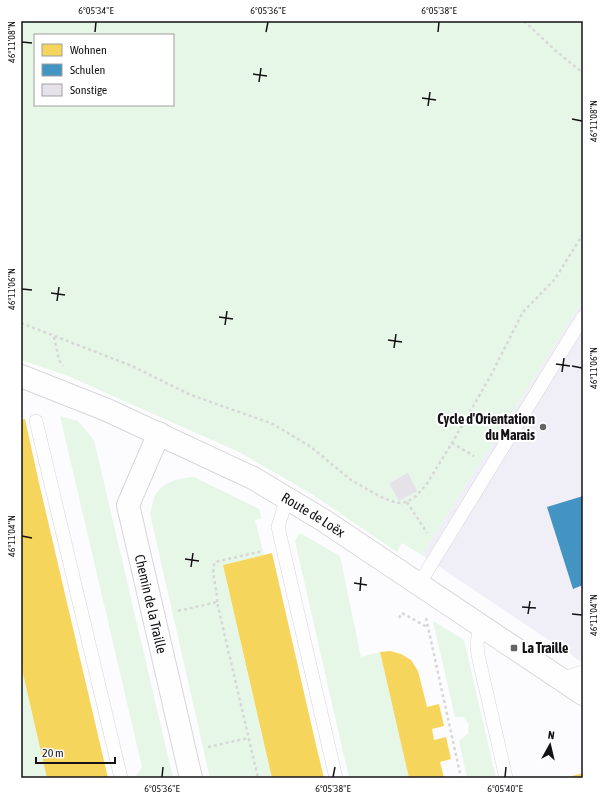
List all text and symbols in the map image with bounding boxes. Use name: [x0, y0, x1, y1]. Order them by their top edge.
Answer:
text: 6°05'34"E: [78, 5, 114, 16]
text: 6°05'36"E: [250, 5, 286, 16]
text: 6°05'38"E: [421, 5, 457, 16]
text: 46°11'08"N: [6, 21, 17, 63]
legend: [34, 34, 174, 106]
text: Wohnen: [70, 43, 107, 57]
text: Schulen: [70, 63, 105, 77]
text: Sonstige: [70, 83, 107, 97]
text: 46°11'08"N: [588, 100, 599, 142]
text: 46°11'06"N: [6, 268, 17, 310]
text: 46°11'06"N: [588, 347, 599, 389]
place label: Cycle d'Orientation du Marais: [437, 411, 535, 443]
marker: Cycle d'Orientation du Marais: [538, 422, 548, 432]
street label: Route de Loëx: [279, 489, 348, 540]
text: 46°11'04"N: [6, 515, 17, 557]
street label: Chemin de la Traille: [132, 553, 170, 655]
text: 46°11'04"N: [588, 594, 599, 636]
place label: La Traille: [522, 640, 568, 656]
marker: La Traille: [509, 643, 519, 653]
north arrow: [530, 725, 570, 765]
text: N: [547, 729, 555, 741]
scale bar: [36, 739, 115, 765]
text: 20 m: [42, 746, 64, 760]
text: 6°05'36"E: [144, 783, 180, 794]
text: 6°05'38"E: [315, 783, 351, 794]
text: 6°05'40"E: [487, 783, 523, 794]

